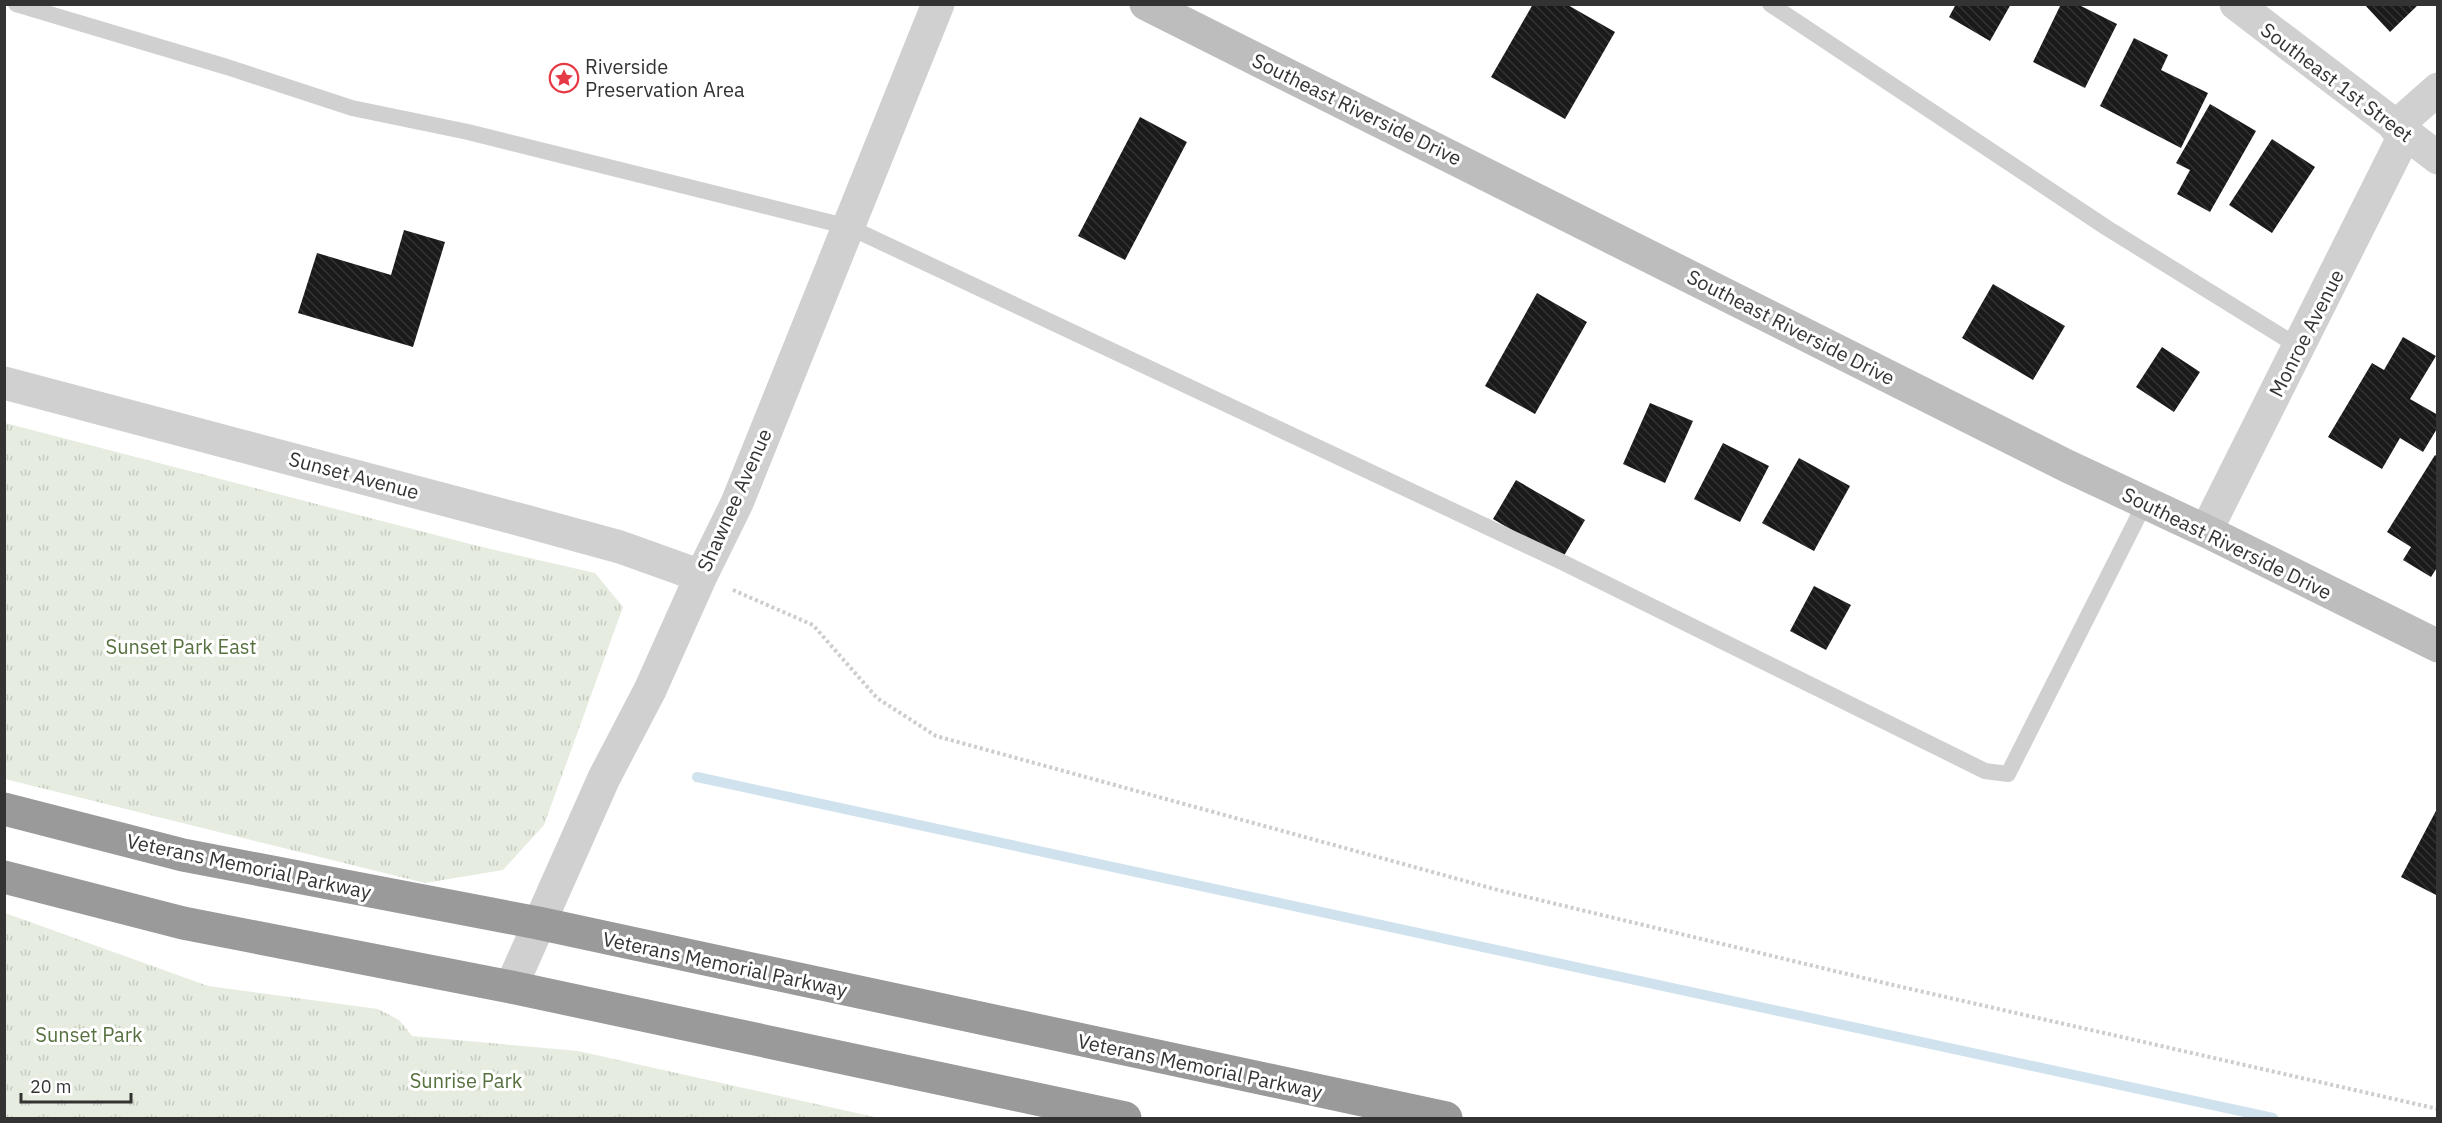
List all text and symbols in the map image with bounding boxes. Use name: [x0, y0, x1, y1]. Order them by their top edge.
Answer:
street label: Southeast 1st Street: [2255, 16, 2419, 148]
street label: Southeast Riverside Drive: [1248, 46, 1466, 172]
place label: Riverside Preservation Area: [585, 53, 745, 103]
place icon: Riverside Preservation Area: [548, 62, 580, 94]
street label: Southeast Riverside Drive: [1682, 263, 1900, 391]
street label: Monroe Avenue: [2262, 265, 2350, 401]
street label: Shawnee Avenue: [690, 424, 778, 576]
street label: Sunset Avenue: [286, 445, 422, 505]
street label: Southeast Riverside Drive: [2118, 480, 2336, 606]
park label: Sunset Park East: [106, 633, 256, 660]
street label: Veterans Memorial Parkway: [124, 827, 374, 905]
street label: Veterans Memorial Parkway: [600, 925, 850, 1003]
park label: Sunset Park: [35, 1021, 143, 1048]
street label: Veterans Memorial Parkway: [1075, 1027, 1325, 1105]
scale bar: [21, 1066, 130, 1104]
park label: Sunrise Park: [410, 1067, 523, 1094]
text: 20 m: [30, 1075, 72, 1098]

